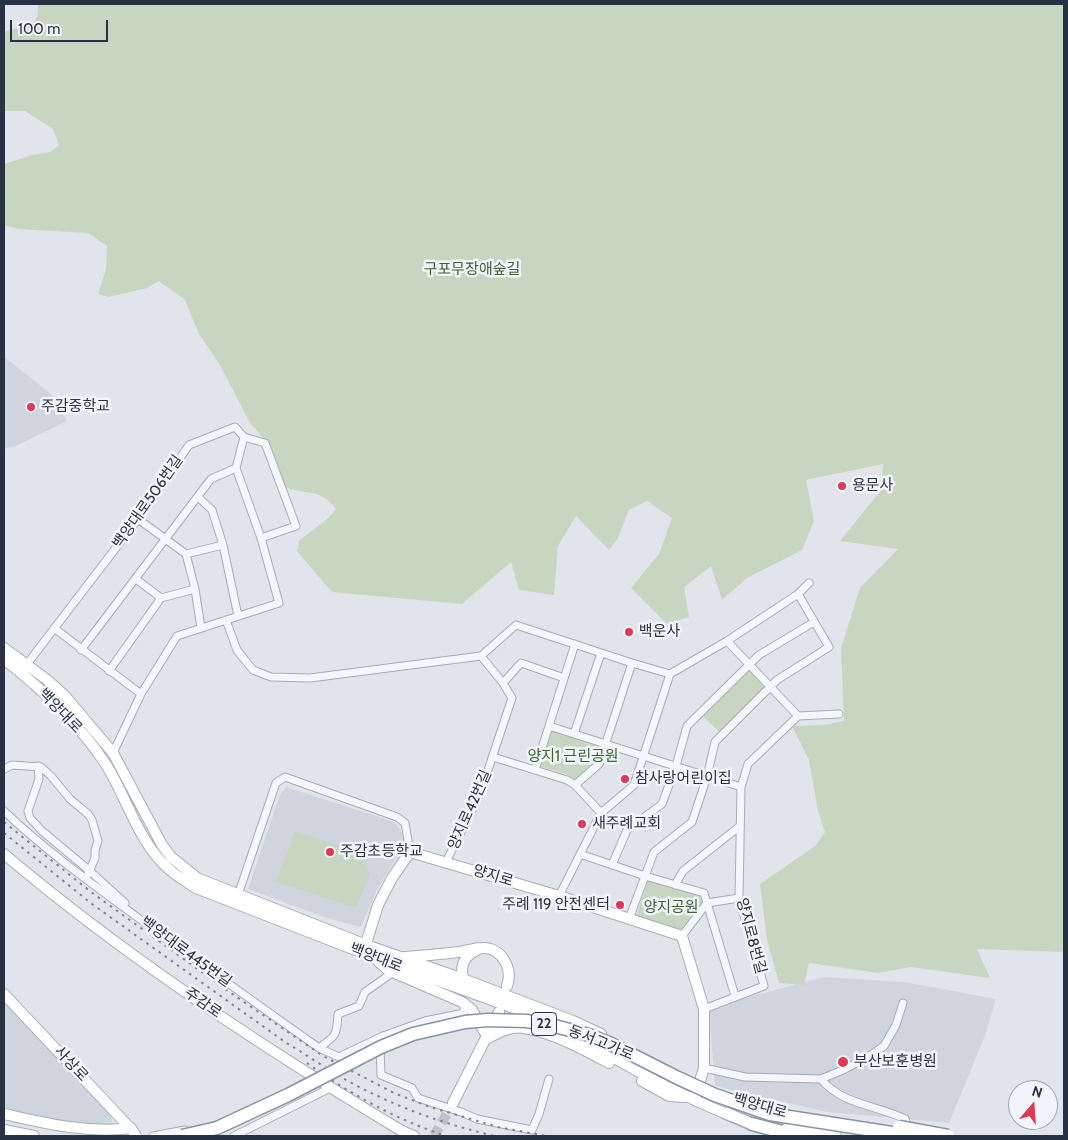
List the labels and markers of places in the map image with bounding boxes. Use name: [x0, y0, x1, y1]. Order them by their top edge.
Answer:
place label: 주감중학교: [41, 398, 110, 416]
marker: 주감중학교: [25, 401, 37, 413]
place label: 용문사: [852, 477, 893, 495]
marker: 용문사: [836, 480, 848, 492]
place label: 백운사: [639, 623, 680, 641]
marker: 백운사: [623, 626, 635, 638]
place label: 참사랑어린이집: [635, 770, 732, 788]
marker: 참사랑어린이집: [619, 773, 631, 785]
place label: 새주례교회: [592, 815, 661, 833]
marker: 새주례교회: [576, 818, 588, 830]
place label: 주감초등학교: [340, 843, 423, 861]
marker: 주감초등학교: [324, 846, 336, 858]
place label: 주례 119 안전센터: [502, 896, 610, 914]
marker: 주례 119 안전센터: [614, 899, 626, 911]
place label: 부산보훈병원: [854, 1053, 937, 1071]
marker: 부산보훈병원: [836, 1055, 850, 1069]

